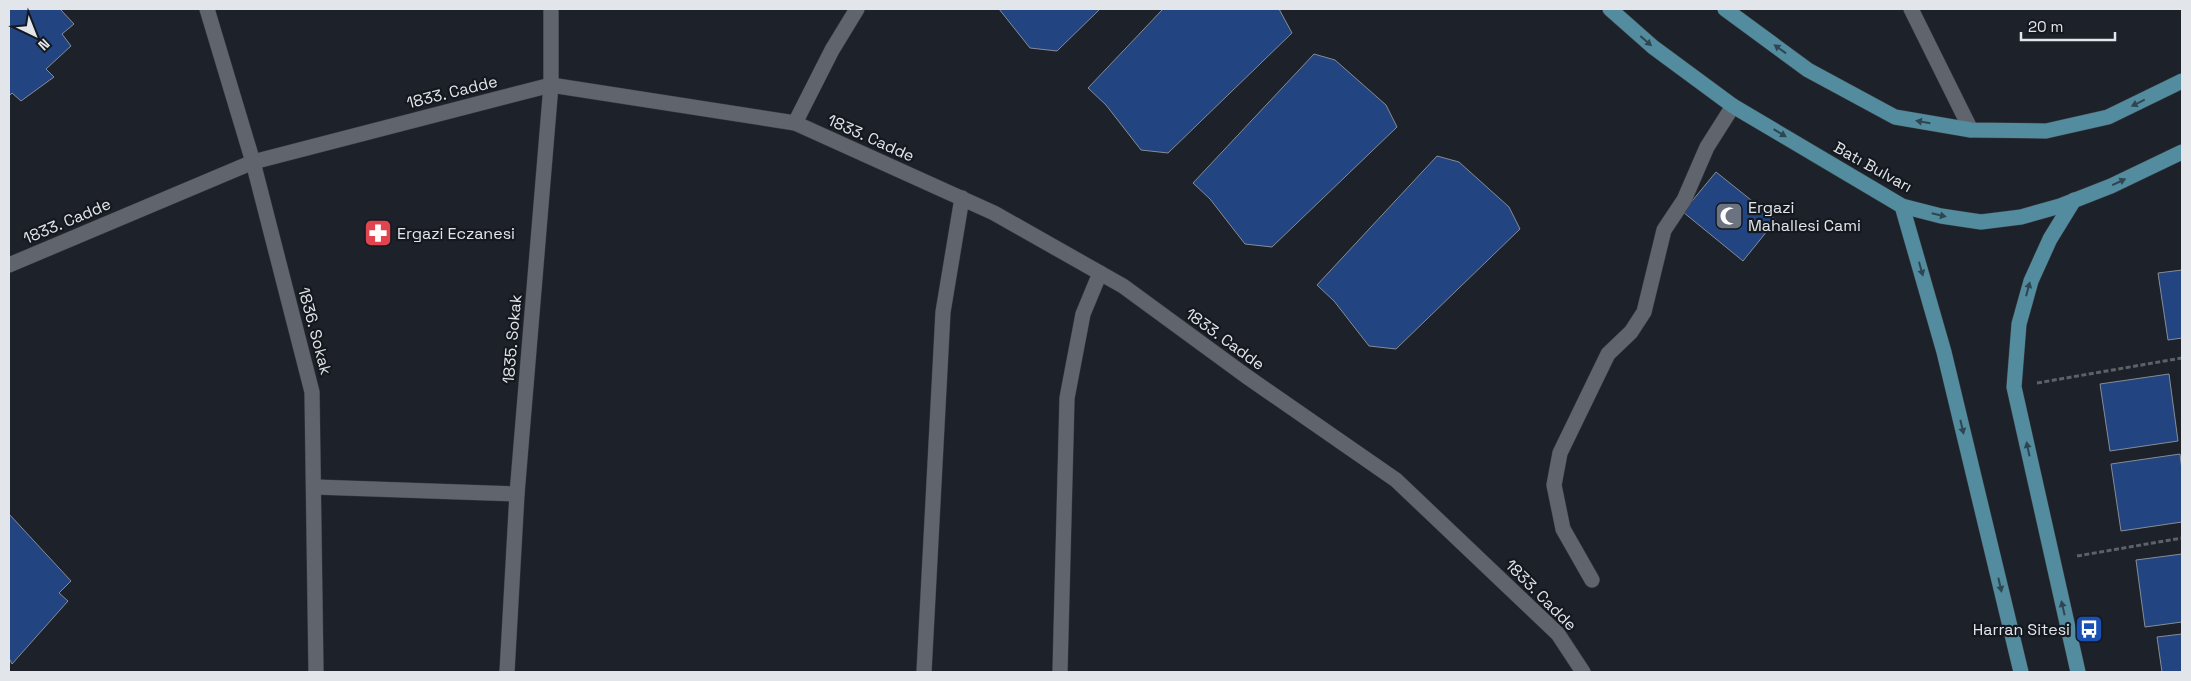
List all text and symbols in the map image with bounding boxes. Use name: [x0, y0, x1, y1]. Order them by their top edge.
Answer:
north arrow: [10, 10, 60, 60]
scale bar: [2021, 10, 2115, 42]
text: 20 m: [2028, 17, 2063, 36]
text: N: [34, 35, 53, 54]
one-way arrow: [1640, 35, 1652, 47]
one-way arrow: [1773, 44, 1787, 54]
street label: 1833. Cadde: [404, 71, 500, 113]
one-way arrow: [2131, 99, 2145, 107]
street label: 1833. Cadde: [824, 110, 918, 166]
one-way arrow: [1915, 117, 1931, 125]
one-way arrow: [1773, 129, 1786, 138]
street label: Batı Bulvarı: [1830, 137, 1916, 197]
one-way arrow: [2112, 178, 2127, 186]
street label: 1833. Cadde: [20, 193, 114, 249]
place label: Ergazi Mahallesi Cami: [1748, 197, 1861, 236]
mosque icon: Ergazi Mahallesi Cami: [1714, 201, 1744, 231]
one-way arrow: [1931, 211, 1946, 219]
pharmacy icon: Ergazi Eczanesi: [363, 218, 393, 248]
place label: Ergazi Eczanesi: [397, 223, 515, 244]
one-way arrow: [1917, 262, 1925, 277]
one-way arrow: [2025, 282, 2033, 297]
street label: 1836. Sokak: [293, 285, 337, 377]
street label: 1835. Sokak: [498, 293, 526, 384]
street label: 1833. Cadde: [1181, 303, 1269, 375]
one-way arrow: [1958, 419, 1966, 434]
one-way arrow: [2023, 441, 2031, 457]
street label: 1833. Cadde: [1501, 555, 1581, 635]
one-way arrow: [1996, 577, 2004, 592]
one-way arrow: [2059, 600, 2067, 615]
bus stop icon: Harran Sitesi: [2074, 614, 2104, 644]
place label: Harran Sitesi: [1973, 619, 2070, 640]

